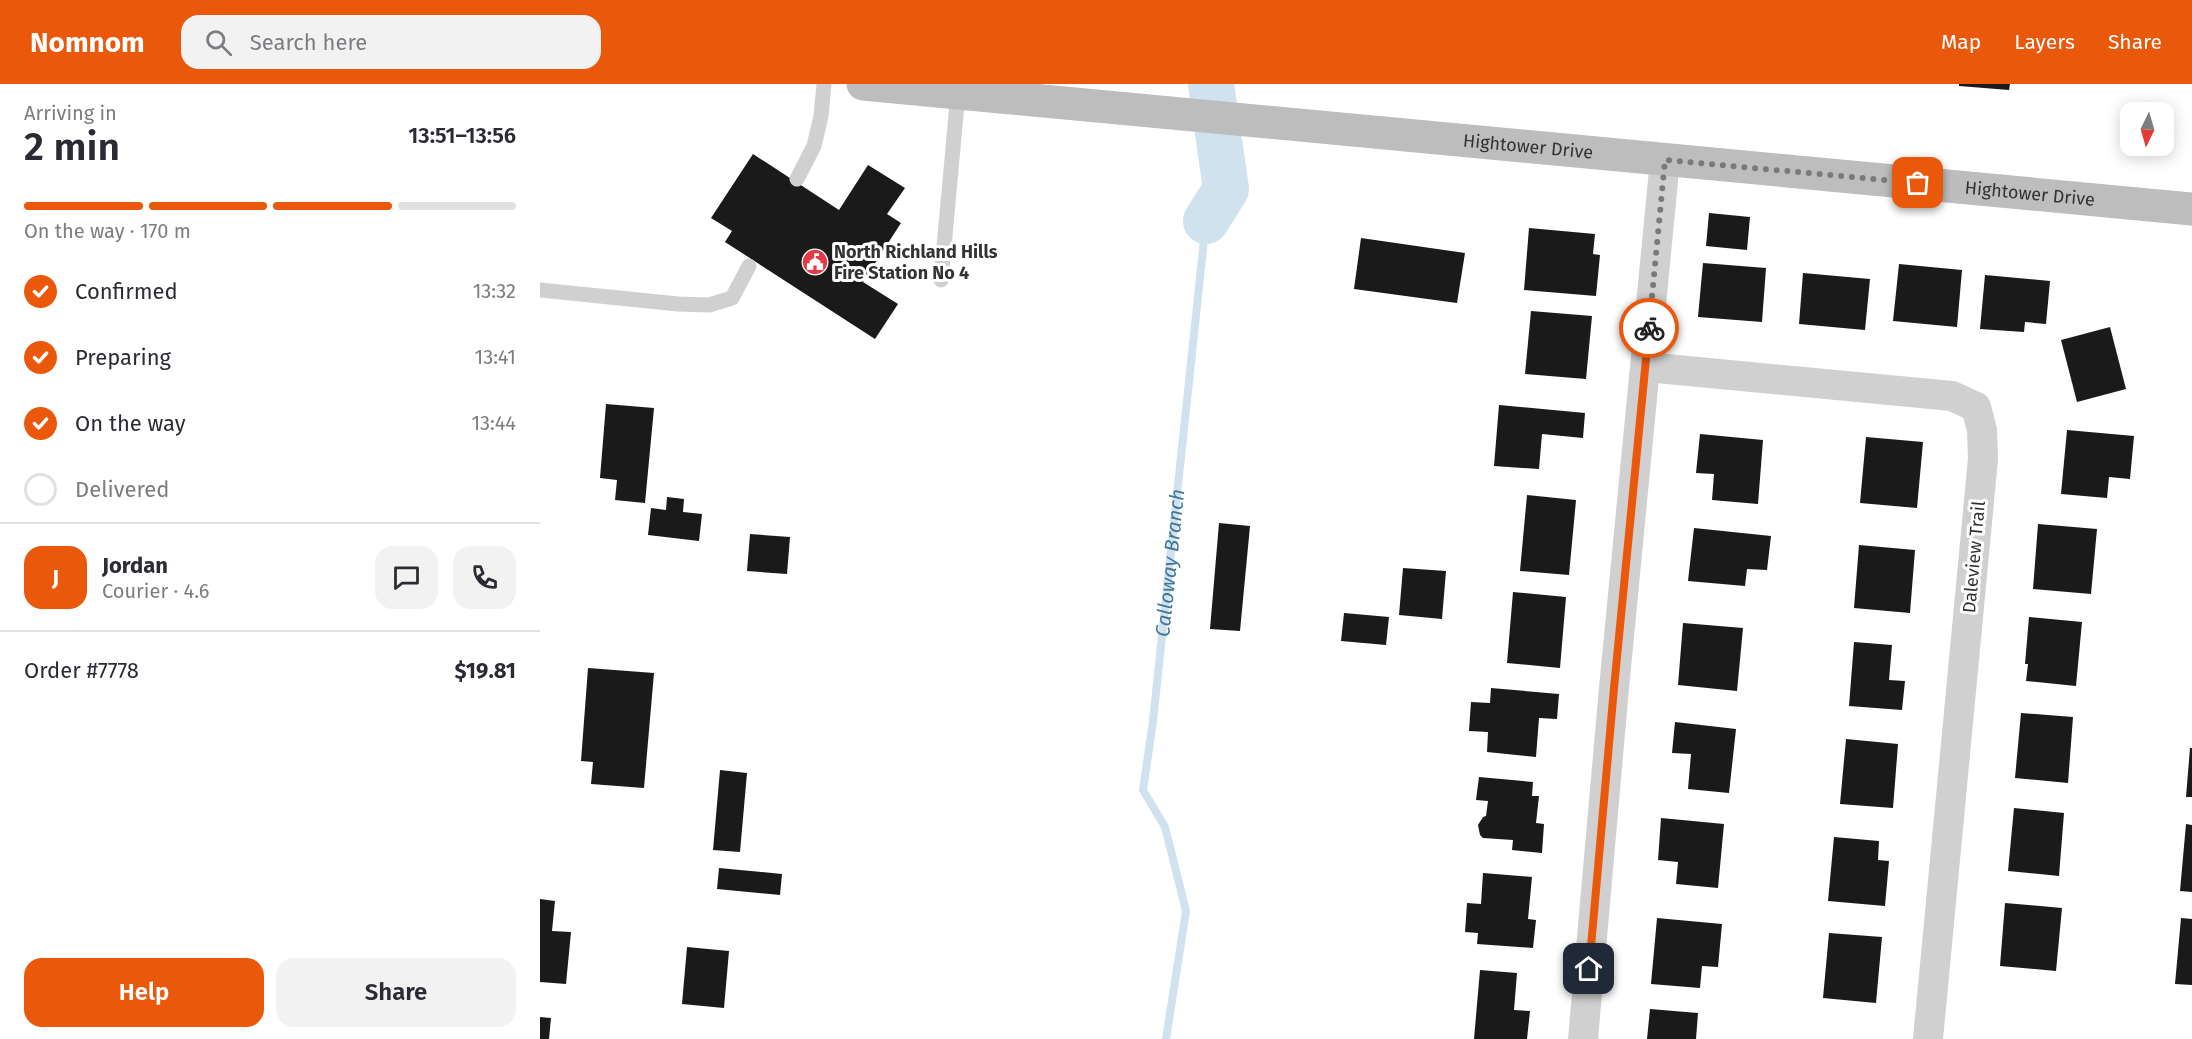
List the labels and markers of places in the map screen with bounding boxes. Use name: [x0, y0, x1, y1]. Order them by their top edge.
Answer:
pin: [1892, 157, 1943, 208]
place label: North Richland Hills Fire Station No 4: [834, 241, 998, 284]
public building icon: North Richland Hills Fire Station No 4: [800, 247, 830, 277]
pin: [1563, 943, 1614, 994]

